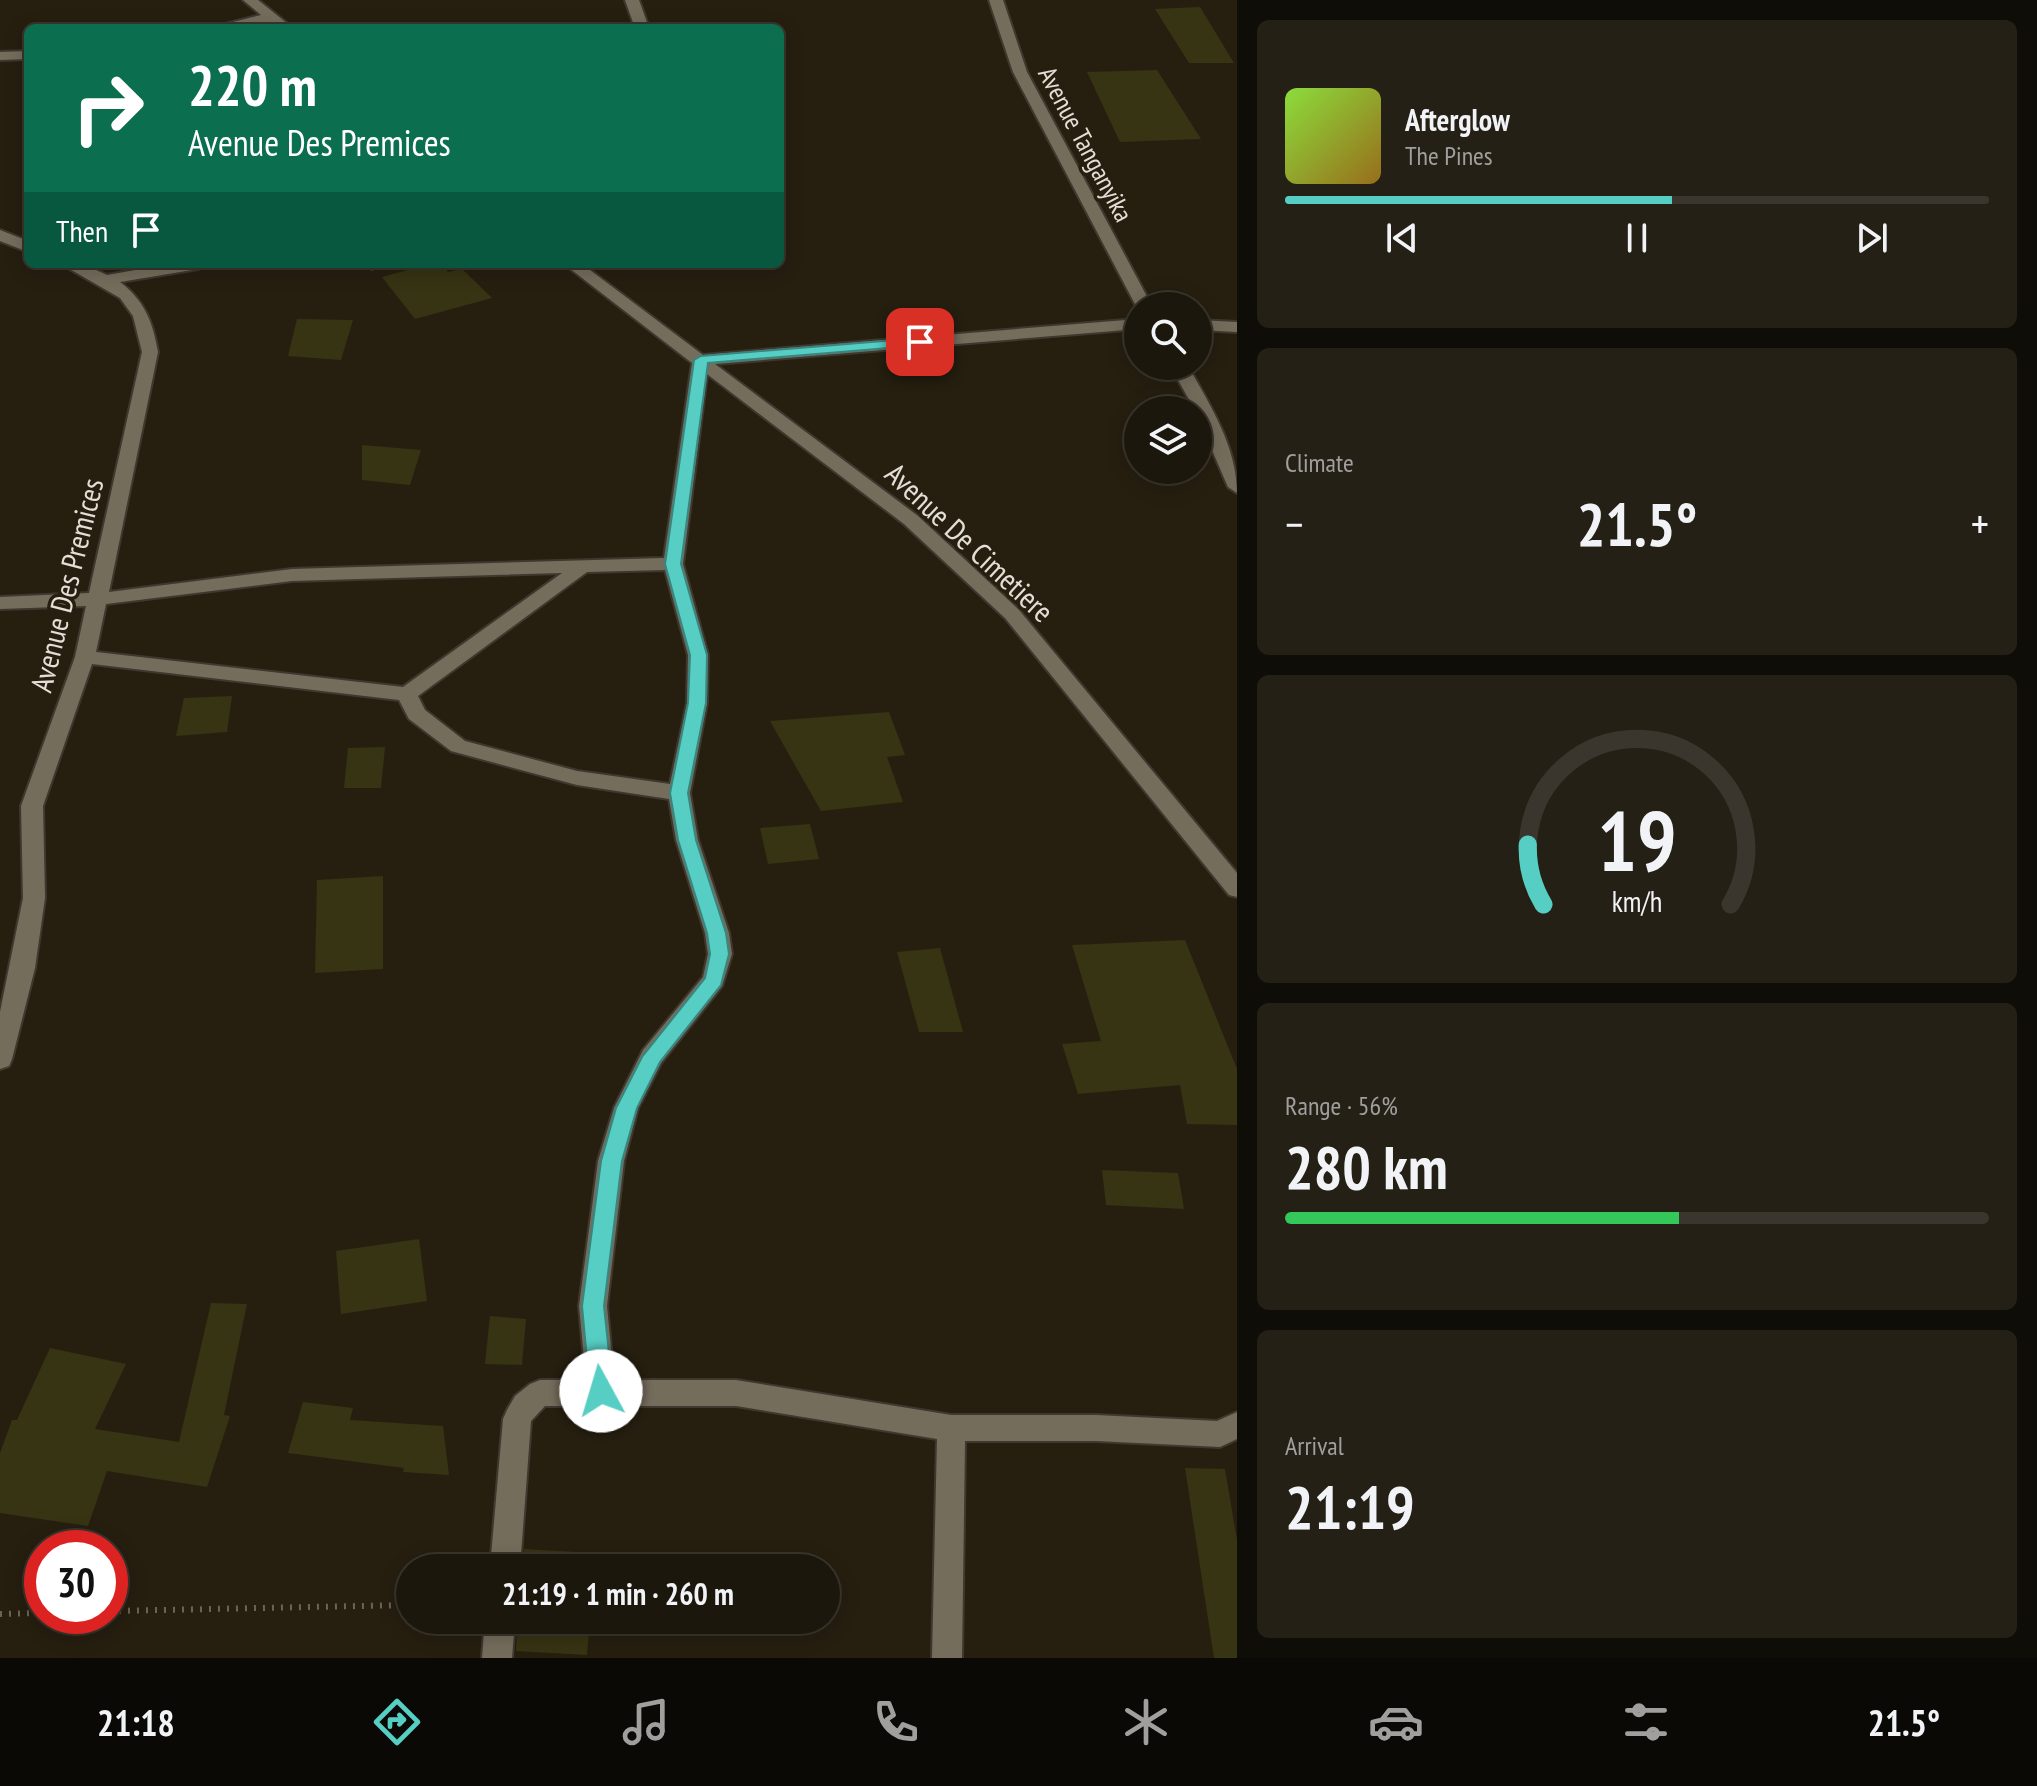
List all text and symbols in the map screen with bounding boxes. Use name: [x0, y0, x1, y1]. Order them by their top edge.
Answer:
text: 220 m: [188, 49, 317, 121]
icon: right: [56, 56, 160, 160]
street label: Avenue Tanganyika: [1031, 61, 1141, 227]
text: Afterglow: [1405, 100, 1510, 139]
text: Avenue Des Premices: [188, 119, 451, 166]
text: The Pines: [1405, 139, 1493, 172]
icon: arrive: [124, 208, 168, 252]
text: Then: [56, 211, 108, 250]
icon: previous: [1380, 216, 1424, 260]
icon: pause: [1615, 216, 1659, 260]
icon: next: [1850, 216, 1894, 260]
map controls: [1124, 292, 1212, 484]
button: search: [1124, 292, 1212, 380]
pin: [886, 308, 954, 376]
icon: arrive: [898, 320, 942, 364]
button: layers: [1124, 396, 1212, 484]
text: Climate: [1285, 446, 1354, 479]
street label: Avenue De Cimetiere: [877, 454, 1063, 630]
street label: Avenue Des Premices: [21, 474, 111, 696]
text: 21.5°: [1577, 485, 1697, 563]
text: −: [1285, 495, 1303, 552]
text: +: [1971, 495, 1989, 552]
text: 19: [1597, 786, 1677, 894]
text: km/h: [1612, 883, 1662, 920]
text: Range · 56%: [1285, 1089, 1398, 1122]
text: 280 km: [1285, 1128, 1448, 1206]
position arrow: [559, 1349, 643, 1433]
text: Arrival: [1285, 1429, 1344, 1462]
text: 21:19: [1285, 1468, 1415, 1546]
speed limit sign: 30: [24, 1530, 128, 1634]
text: 21:19 · 1 min · 260 m: [502, 1574, 734, 1613]
icon: directions: [369, 1694, 425, 1750]
icon: music: [618, 1694, 674, 1750]
icon: phone: [868, 1694, 924, 1750]
icon: climate: [1118, 1694, 1174, 1750]
icon: car: [1368, 1694, 1424, 1750]
icon: filters: [1618, 1694, 1674, 1750]
text: 21:18: [97, 1699, 175, 1746]
text: 21.5°: [1868, 1699, 1940, 1746]

